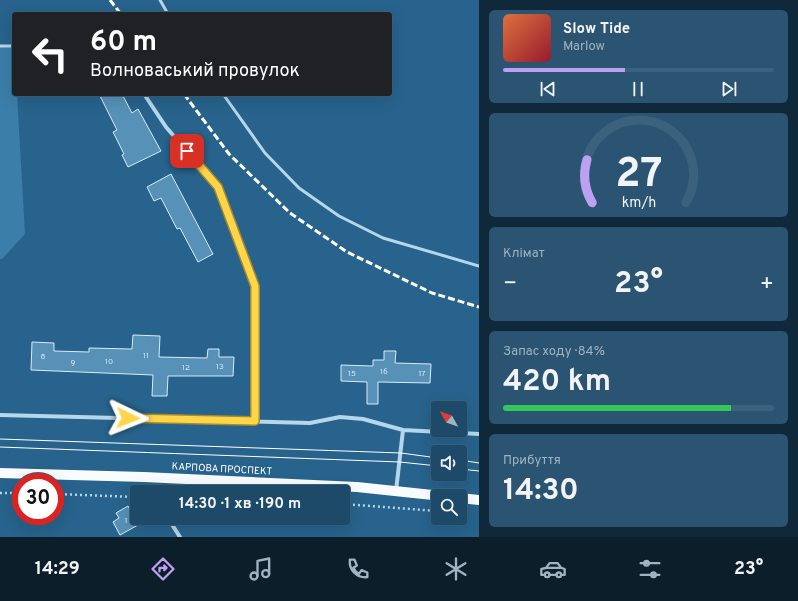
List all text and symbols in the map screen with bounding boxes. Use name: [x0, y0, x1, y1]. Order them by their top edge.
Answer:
text: Slow Tide: [563, 20, 630, 39]
text: 60 m: [90, 25, 157, 61]
icon: left: [24, 28, 76, 80]
text: Marlow: [563, 39, 605, 55]
text: Волноваський провулок: [90, 60, 300, 83]
icon: previous: [537, 78, 559, 100]
icon: pause: [627, 78, 649, 100]
icon: next: [718, 78, 740, 100]
pin: [170, 134, 204, 168]
icon: arrive: [176, 140, 198, 162]
text: 27: [615, 149, 662, 202]
text: km/h: [621, 194, 656, 212]
text: Клімат: [503, 246, 545, 262]
text: 23°: [614, 266, 663, 303]
text: −: [503, 271, 517, 298]
text: +: [760, 271, 774, 298]
text: Запас ходу · 84%: [503, 344, 605, 360]
house number: 11: [143, 351, 149, 361]
house number: 8: [41, 352, 46, 362]
house number: 10: [105, 357, 113, 367]
house number: 9: [71, 358, 76, 368]
house number: 13: [216, 362, 224, 372]
house number: 12: [182, 363, 190, 373]
text: 420 km: [503, 364, 611, 401]
house number: 16: [380, 367, 388, 377]
house number: 15: [348, 369, 356, 379]
house number: 17: [418, 369, 426, 379]
position arrow: [107, 397, 149, 439]
north arrow: [431, 401, 467, 437]
map controls: [431, 401, 467, 525]
button: sound: [431, 445, 467, 481]
text: Прибуття: [503, 453, 561, 469]
street label: КАРПОВА ПРОСПЕКТ: [171, 460, 273, 479]
speed limit sign: 30: [12, 473, 64, 525]
text: 14:30: [503, 473, 579, 510]
button: search: [431, 489, 467, 525]
text: 14:30 · 1 хв · 190 m: [179, 495, 301, 514]
house number: 1: [125, 516, 127, 526]
icon: directions: [149, 555, 177, 583]
icon: music: [247, 555, 275, 583]
icon: phone: [344, 555, 372, 583]
icon: climate: [442, 555, 470, 583]
icon: car: [539, 555, 567, 583]
icon: filters: [636, 555, 664, 583]
text: 14:29: [35, 558, 80, 581]
text: 23°: [734, 558, 763, 581]

